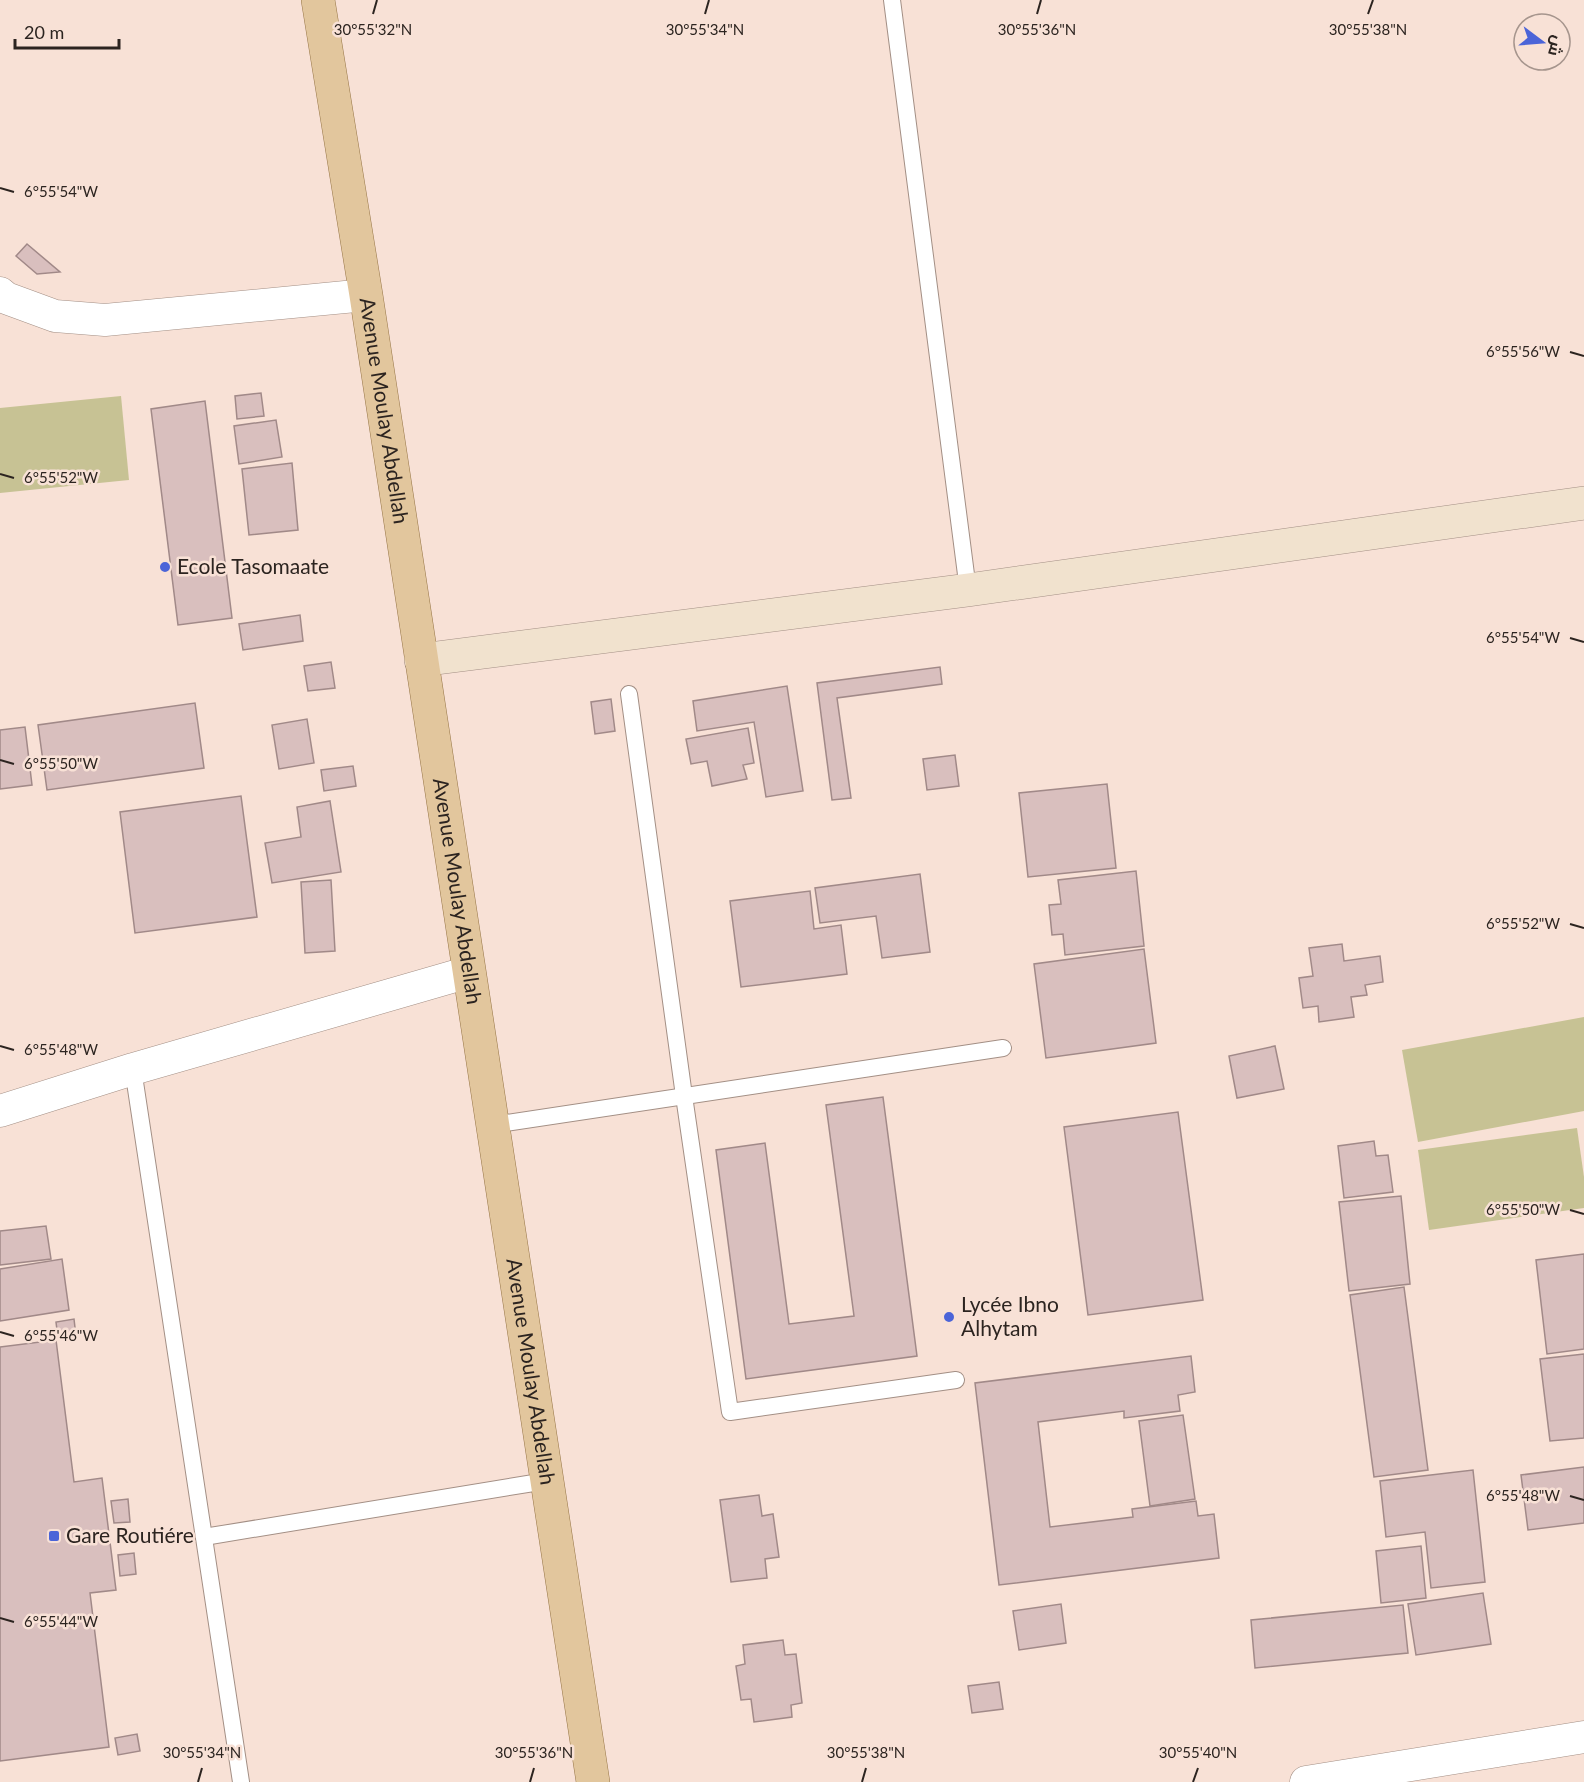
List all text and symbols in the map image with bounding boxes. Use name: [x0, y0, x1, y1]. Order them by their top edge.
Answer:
scale bar: [15, 12, 118, 50]
north arrow: [1512, 12, 1572, 72]
text: 30°55'32"N: [334, 20, 412, 38]
text: 30°55'34"N: [666, 20, 744, 38]
text: 30°55'36"N: [998, 20, 1076, 38]
text: 30°55'38"N: [1329, 20, 1407, 38]
text: 20 m: [24, 21, 64, 43]
text: ش: [1544, 34, 1569, 59]
text: 6°55'54"W: [24, 182, 98, 200]
street label: Avenue Moulay Abdellah: [356, 296, 415, 526]
text: 6°55'56"W: [1486, 342, 1560, 360]
text: 6°55'52"W: [24, 468, 98, 486]
place label: Ecole Tasomaate: [177, 553, 329, 578]
marker: Ecole Tasomaate: [158, 560, 172, 574]
text: 6°55'54"W: [1486, 628, 1560, 646]
text: 6°55'50"W: [24, 754, 98, 772]
street label: Avenue Moulay Abdellah: [429, 776, 488, 1006]
text: 6°55'52"W: [1486, 914, 1560, 932]
text: 6°55'48"W: [24, 1040, 98, 1058]
text: 6°55'50"W: [1486, 1200, 1560, 1218]
street label: Avenue Moulay Abdellah: [502, 1256, 561, 1486]
place label: Lycée Ibno Alhytam: [961, 1291, 1059, 1340]
marker: Lycée Ibno Alhytam: [942, 1310, 956, 1324]
text: 6°55'46"W: [24, 1326, 98, 1344]
text: 6°55'48"W: [1486, 1486, 1560, 1504]
place label: Gare Routiére: [66, 1522, 194, 1547]
marker: Gare Routiére: [47, 1529, 61, 1543]
text: 6°55'44"W: [24, 1612, 98, 1630]
text: 30°55'34"N: [163, 1743, 241, 1761]
text: 30°55'36"N: [495, 1743, 573, 1761]
text: 30°55'38"N: [827, 1743, 905, 1761]
text: 30°55'40"N: [1159, 1743, 1237, 1761]

